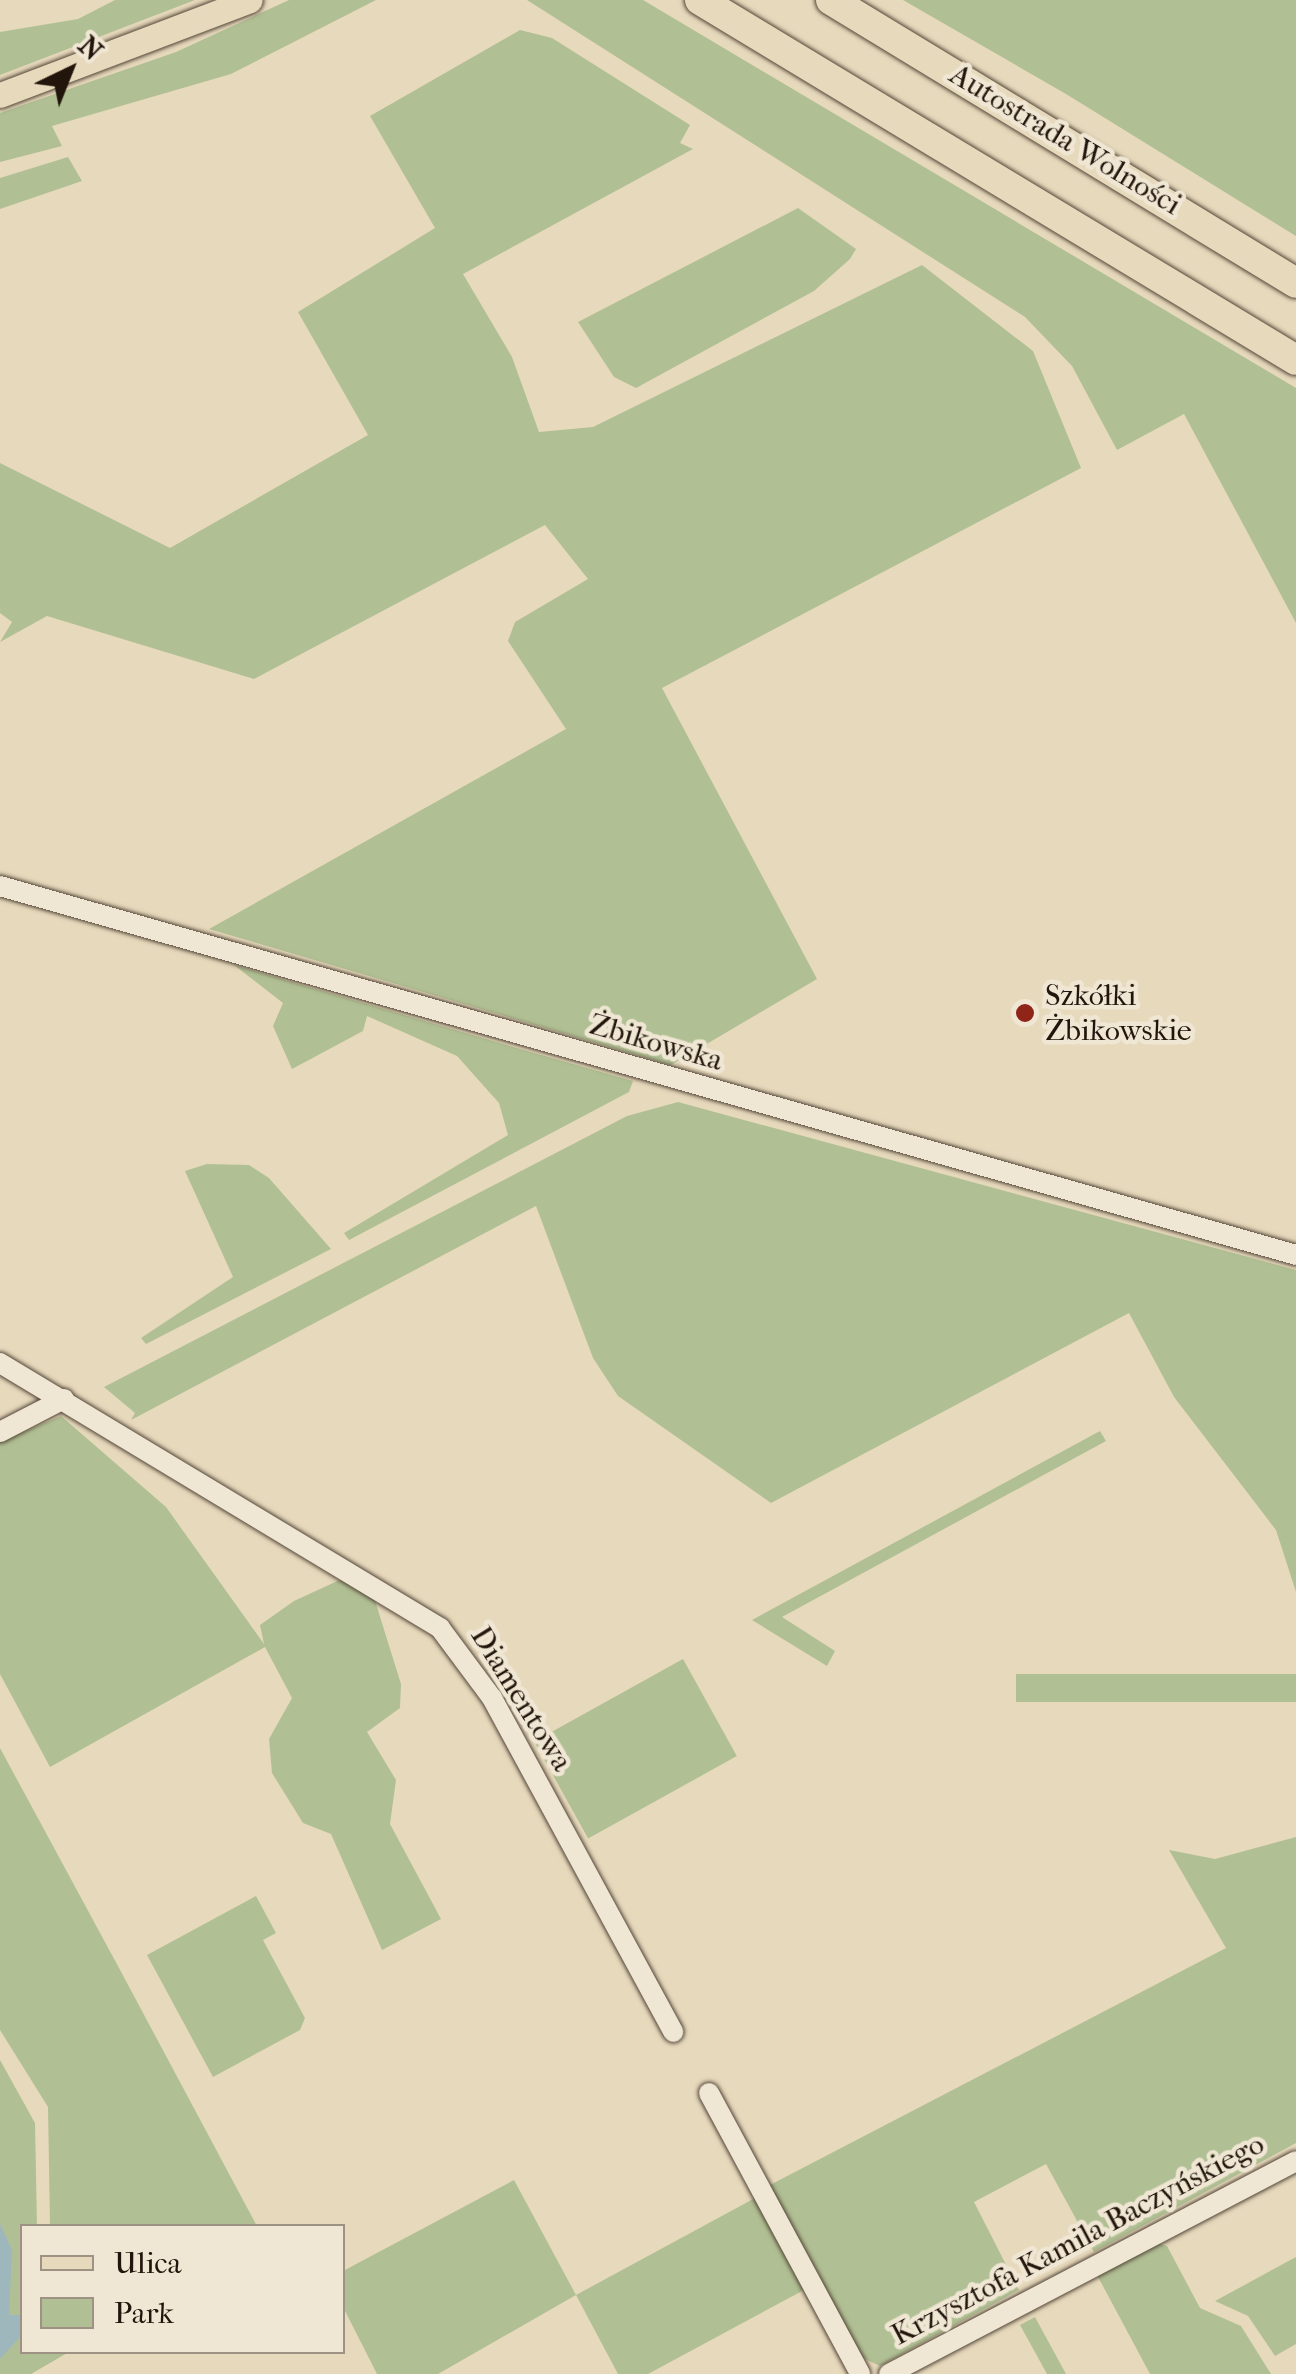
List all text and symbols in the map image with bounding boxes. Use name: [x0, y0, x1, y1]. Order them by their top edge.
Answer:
north arrow: [20, 20, 120, 120]
text: N: [72, 28, 110, 67]
street label: Autostrada Wolności: [943, 57, 1187, 223]
place label: Szkółki Żbikowskie: [1045, 978, 1192, 1048]
marker: Szkółki Żbikowskie: [1014, 1002, 1036, 1024]
street label: Żbikowska: [585, 1007, 727, 1079]
street label: Diamentowa: [462, 1620, 580, 1778]
street label: Krzysztofa Kamila Baczyńskiego: [886, 2126, 1270, 2354]
legend: [20, 2224, 345, 2354]
text: Ulica: [114, 2246, 181, 2281]
text: Park: [114, 2296, 174, 2331]

